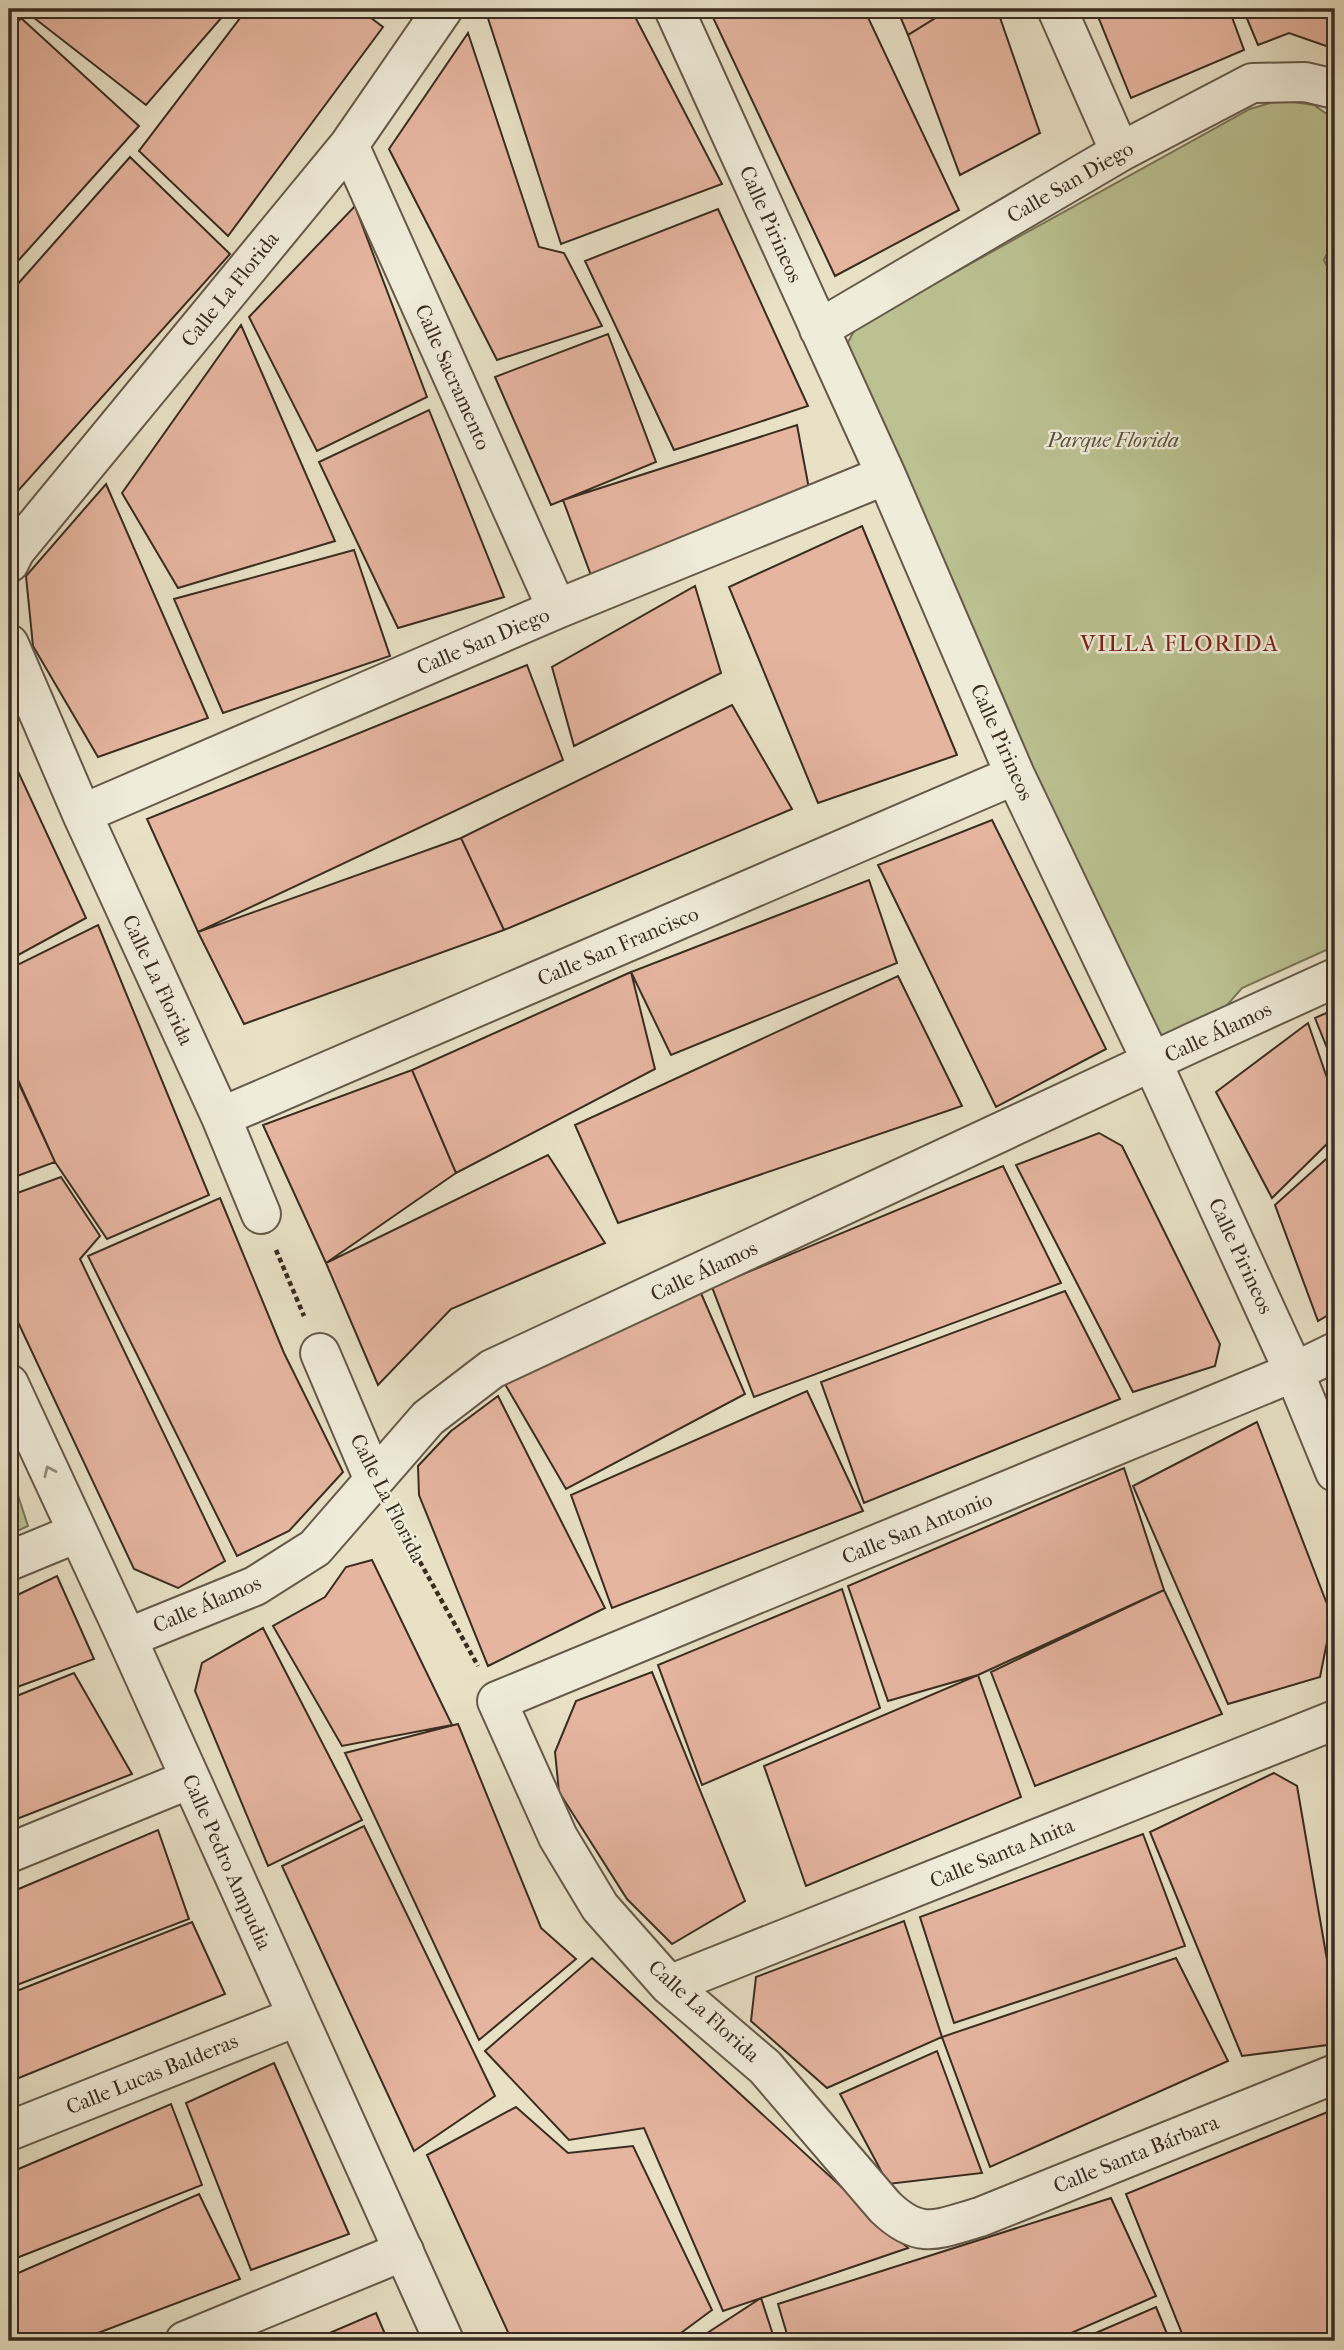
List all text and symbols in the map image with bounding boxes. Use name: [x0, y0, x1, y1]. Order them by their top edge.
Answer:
street label: Calle San Diego: [1003, 136, 1137, 228]
street label: Calle Pirineos: [735, 162, 808, 286]
street label: Calle La Florida: [176, 226, 284, 351]
street label: Calle Sacramento: [410, 301, 496, 453]
park label: Parque Florida: [1046, 428, 1179, 452]
street label: Calle San Diego: [413, 602, 553, 680]
district label: VILLA FLORIDA: [1079, 630, 1280, 657]
street label: Calle Pirineos: [966, 680, 1039, 804]
street label: Calle San Francisco: [534, 901, 702, 991]
street label: Calle La Florida: [117, 911, 199, 1049]
street label: Calle Álamos: [1161, 997, 1275, 1067]
street label: Calle Pirineos: [1204, 1194, 1278, 1318]
street label: Calle Álamos: [647, 1236, 761, 1306]
street label: Calle La Florida: [345, 1430, 431, 1566]
one-way arrow: [43, 1466, 57, 1478]
street label: Calle San Antonio: [838, 1487, 996, 1569]
street label: Calle Álamos: [149, 1570, 265, 1638]
street label: Calle Pedro Ampudia: [177, 1770, 277, 1954]
street label: Calle Santa Anita: [926, 1813, 1078, 1893]
street label: Calle La Florida: [644, 1955, 765, 2067]
street label: Calle Lucas Balderas: [63, 2028, 242, 2119]
street label: Calle Santa Bárbara: [1050, 2110, 1222, 2198]

